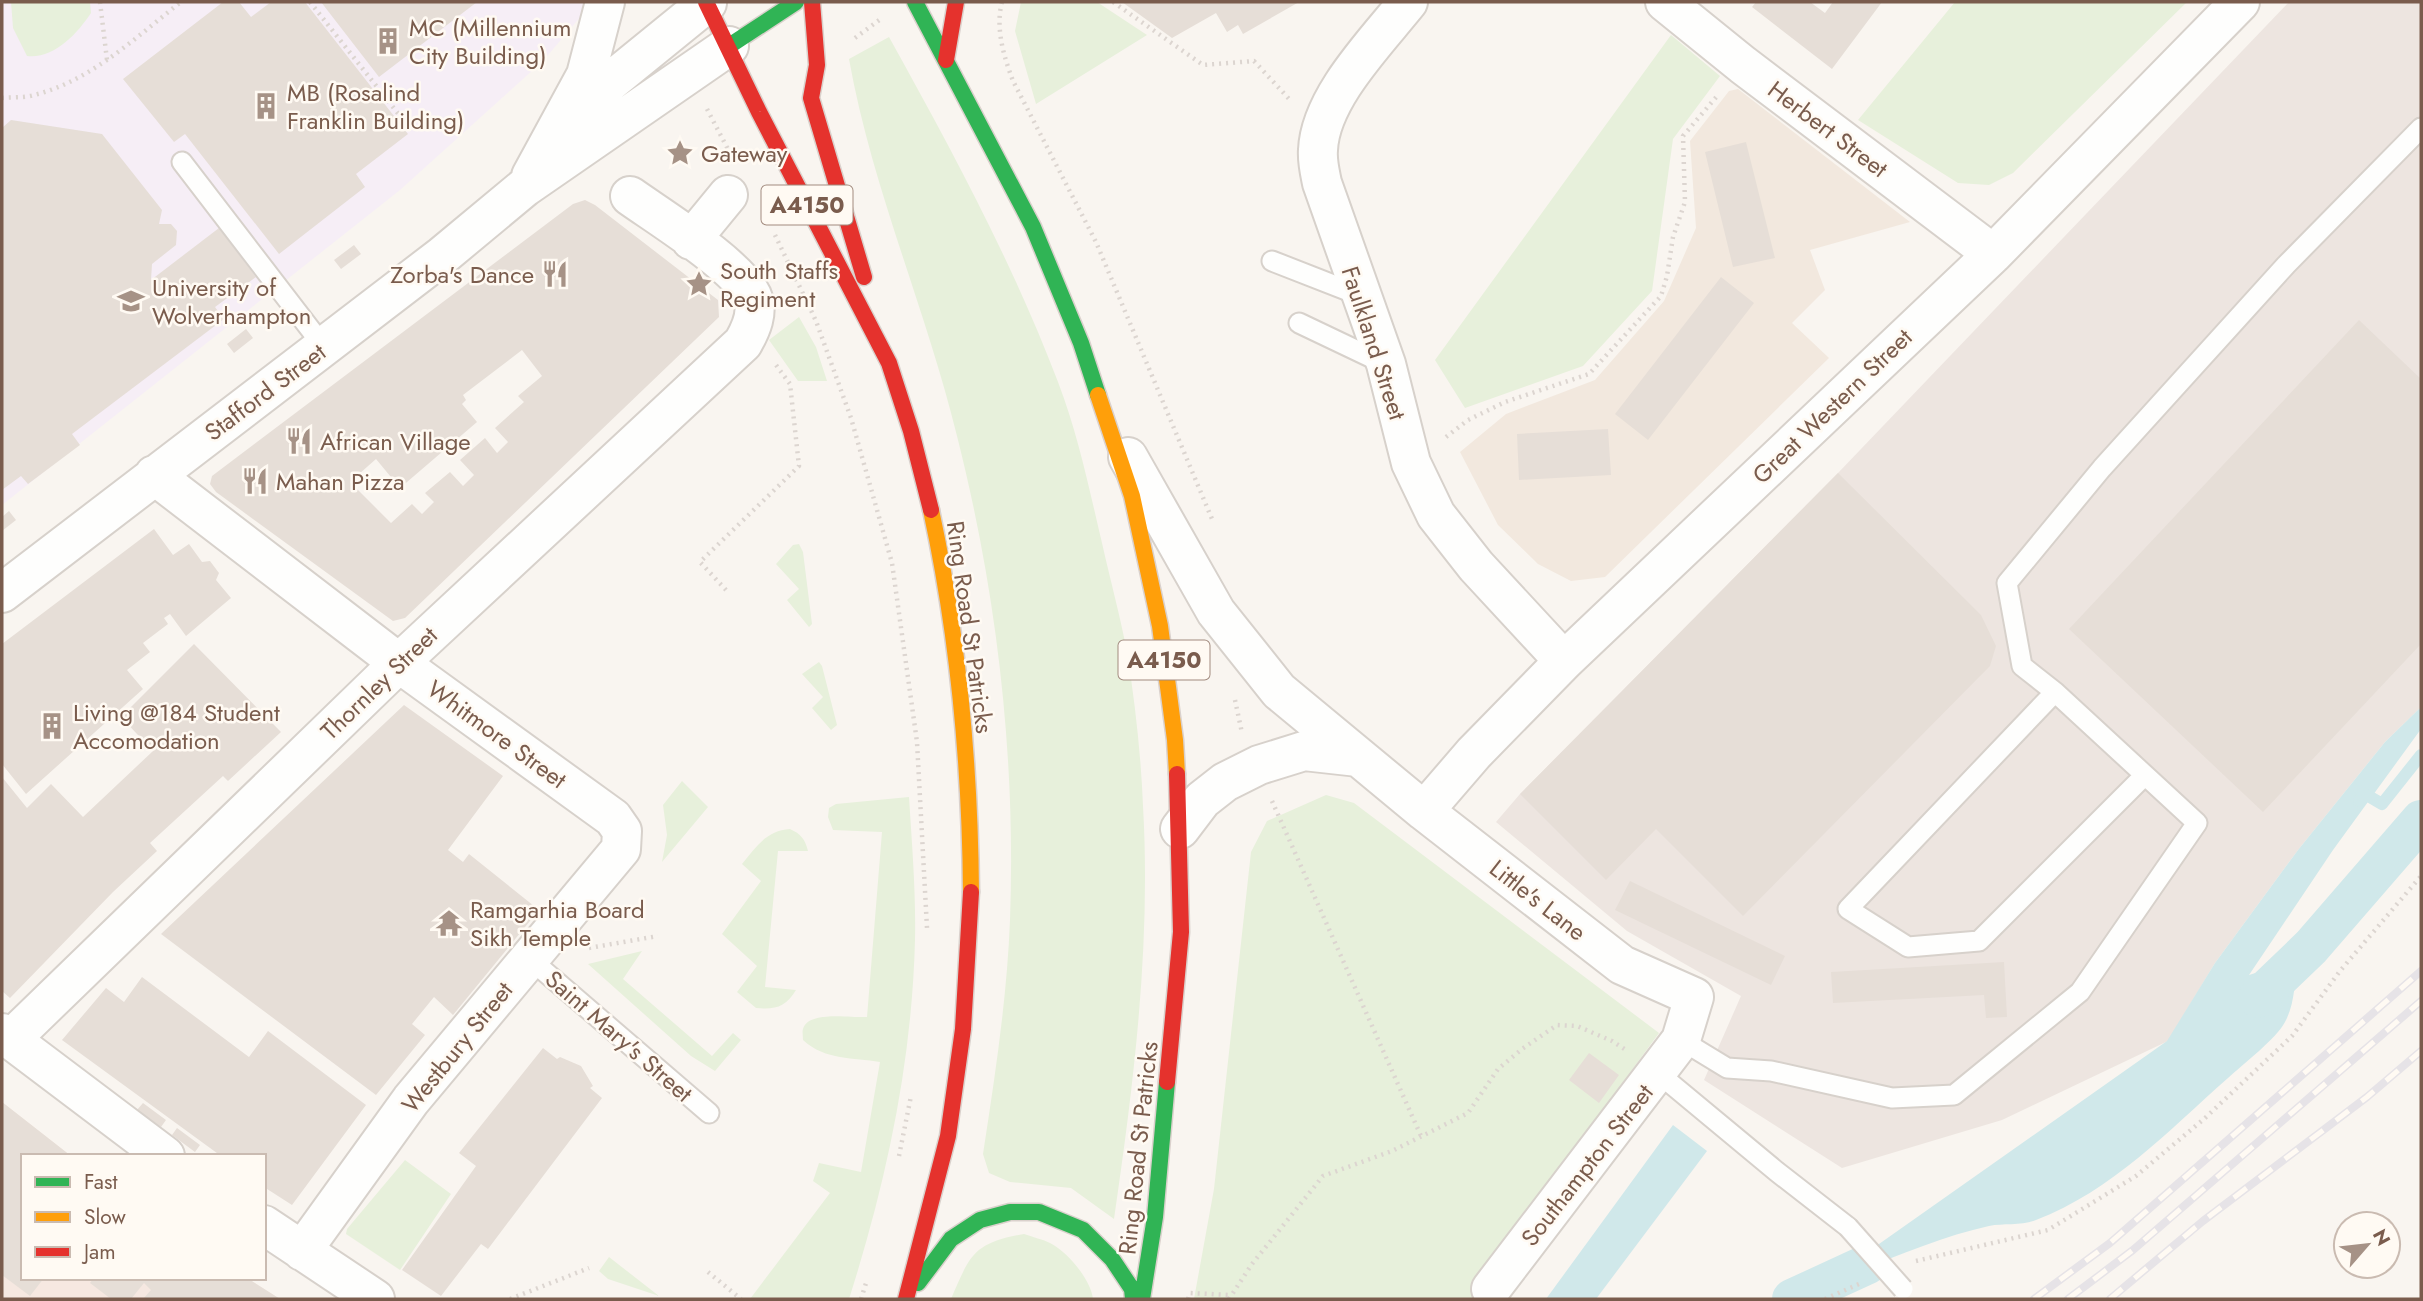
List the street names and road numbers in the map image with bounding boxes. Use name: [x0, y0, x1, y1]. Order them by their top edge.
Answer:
street label: Herbert Street: [1761, 72, 1896, 186]
road number: A4150: [762, 186, 852, 224]
street label: Faulkland Street: [1333, 262, 1415, 424]
street label: Great Western Street: [1744, 320, 1920, 492]
street label: Stafford Street: [197, 335, 333, 449]
street label: Ring Road St Patricks: [938, 519, 1002, 735]
street label: Thornley Street: [313, 618, 445, 748]
road number: A4150: [1118, 640, 1210, 680]
street label: Whitmore Street: [420, 671, 574, 797]
street label: Little's Lane: [1482, 851, 1594, 949]
street label: Saint Mary's Street: [537, 962, 701, 1110]
street label: Westbury Street: [393, 974, 521, 1120]
street label: Ring Road St Patricks: [1109, 1040, 1167, 1256]
street label: Southampton Street: [1513, 1076, 1662, 1253]

